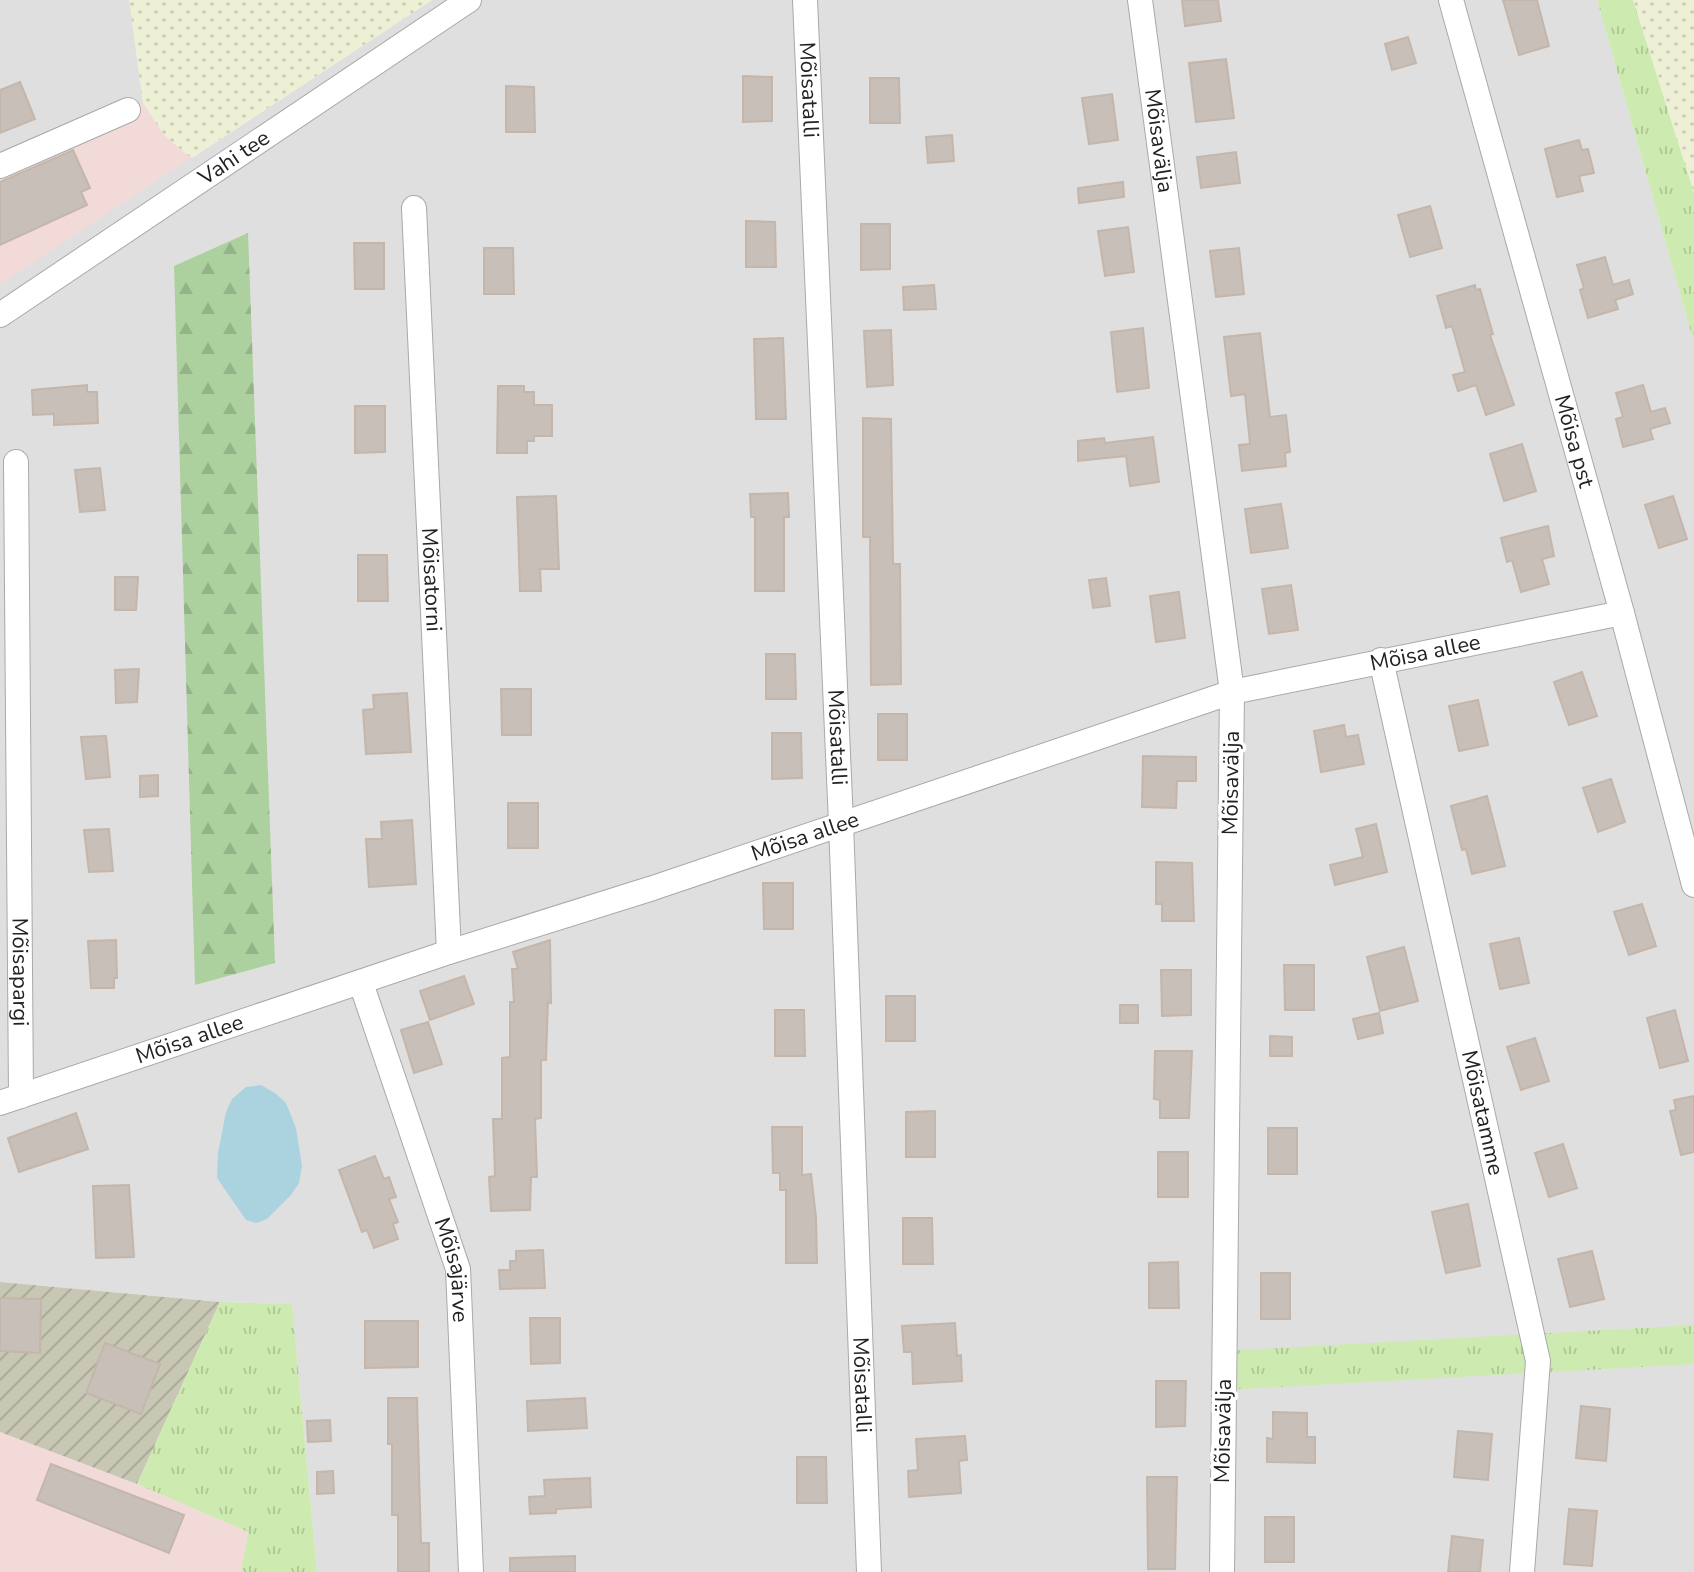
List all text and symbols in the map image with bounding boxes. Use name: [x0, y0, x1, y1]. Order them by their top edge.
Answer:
street label: Mõisatalli: [792, 41, 826, 138]
street label: Mõisavälja: [1137, 87, 1180, 195]
street label: Vahi tee: [192, 123, 276, 193]
street label: Mõisa pst: [1547, 391, 1601, 491]
street label: Mõisatorni: [414, 527, 449, 632]
street label: Mõisa allee: [1367, 627, 1483, 679]
street label: Mõisatalli: [820, 689, 854, 786]
street label: Mõisavälja: [1215, 731, 1247, 835]
street label: Mõisa allee: [747, 804, 863, 869]
street label: Mõisapargi: [5, 918, 35, 1026]
street label: Mõisa allee: [132, 1007, 247, 1071]
street label: Mõisatamme: [1454, 1047, 1511, 1178]
street label: Mõisajärve: [427, 1214, 475, 1323]
street label: Mõisatalli: [845, 1336, 879, 1433]
street label: Mõisavälja: [1207, 1379, 1239, 1483]

